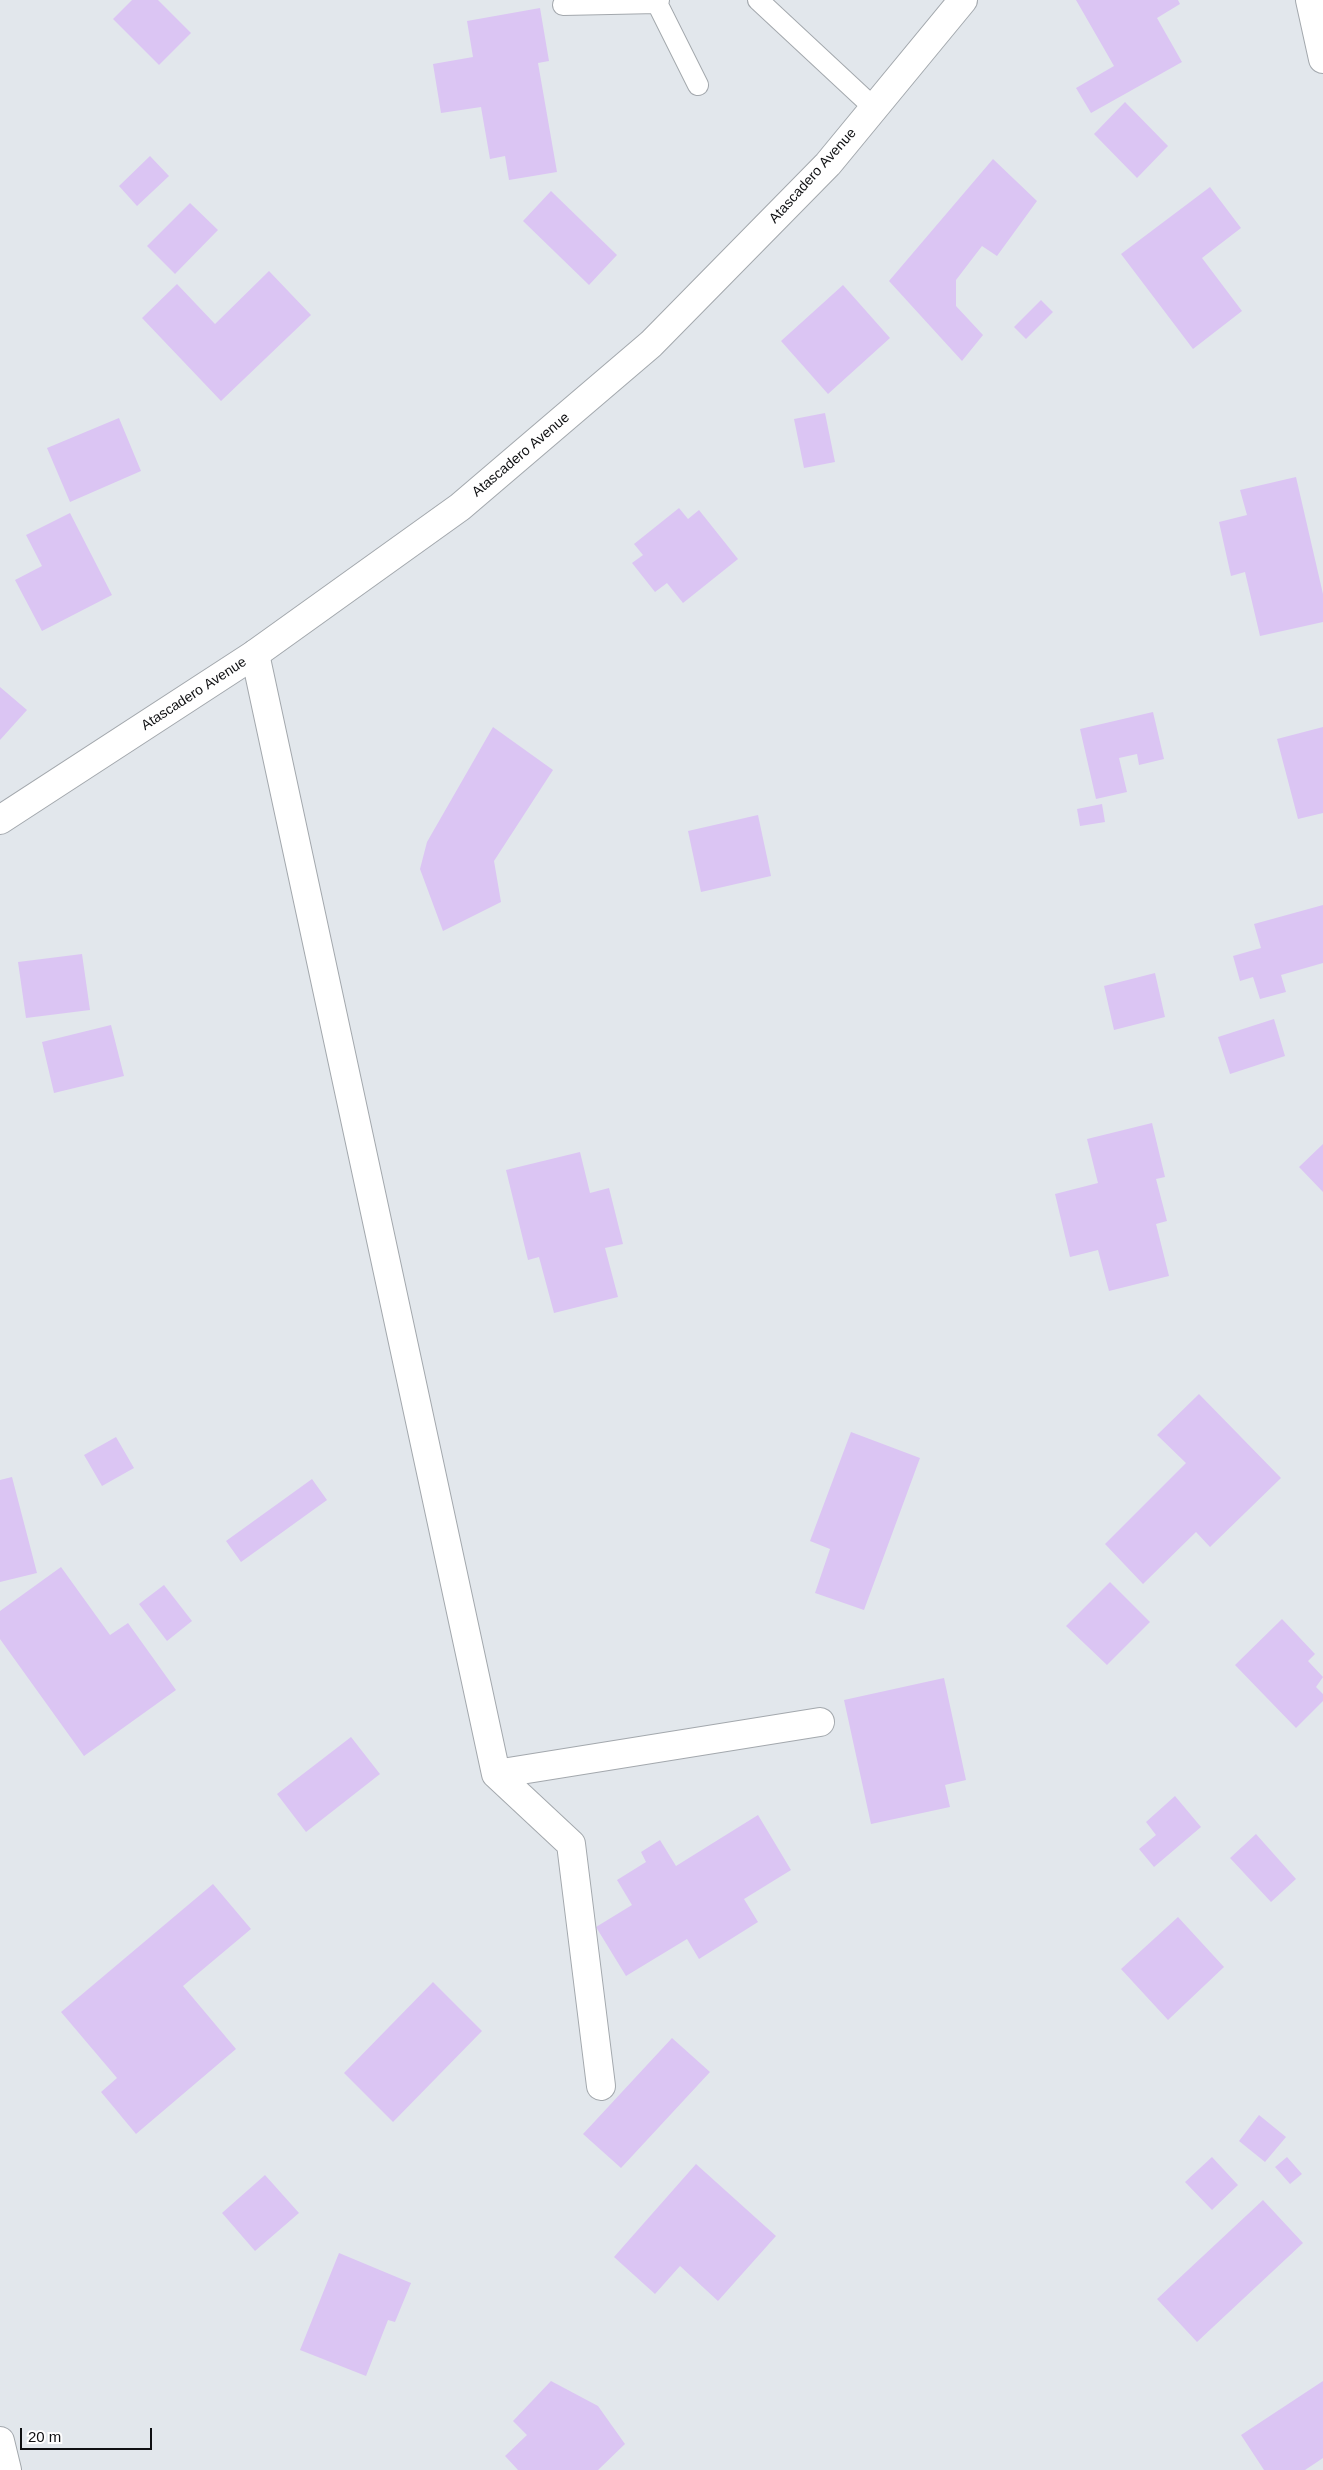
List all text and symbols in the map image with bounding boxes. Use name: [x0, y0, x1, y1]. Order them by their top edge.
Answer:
street label: Atascadero Avenue: [766, 125, 860, 227]
street label: Atascadero Avenue: [469, 409, 573, 501]
street label: Atascadero Avenue: [138, 654, 250, 734]
scale bar: [22, 2418, 155, 2450]
text: 20 m: [28, 2428, 61, 2445]

